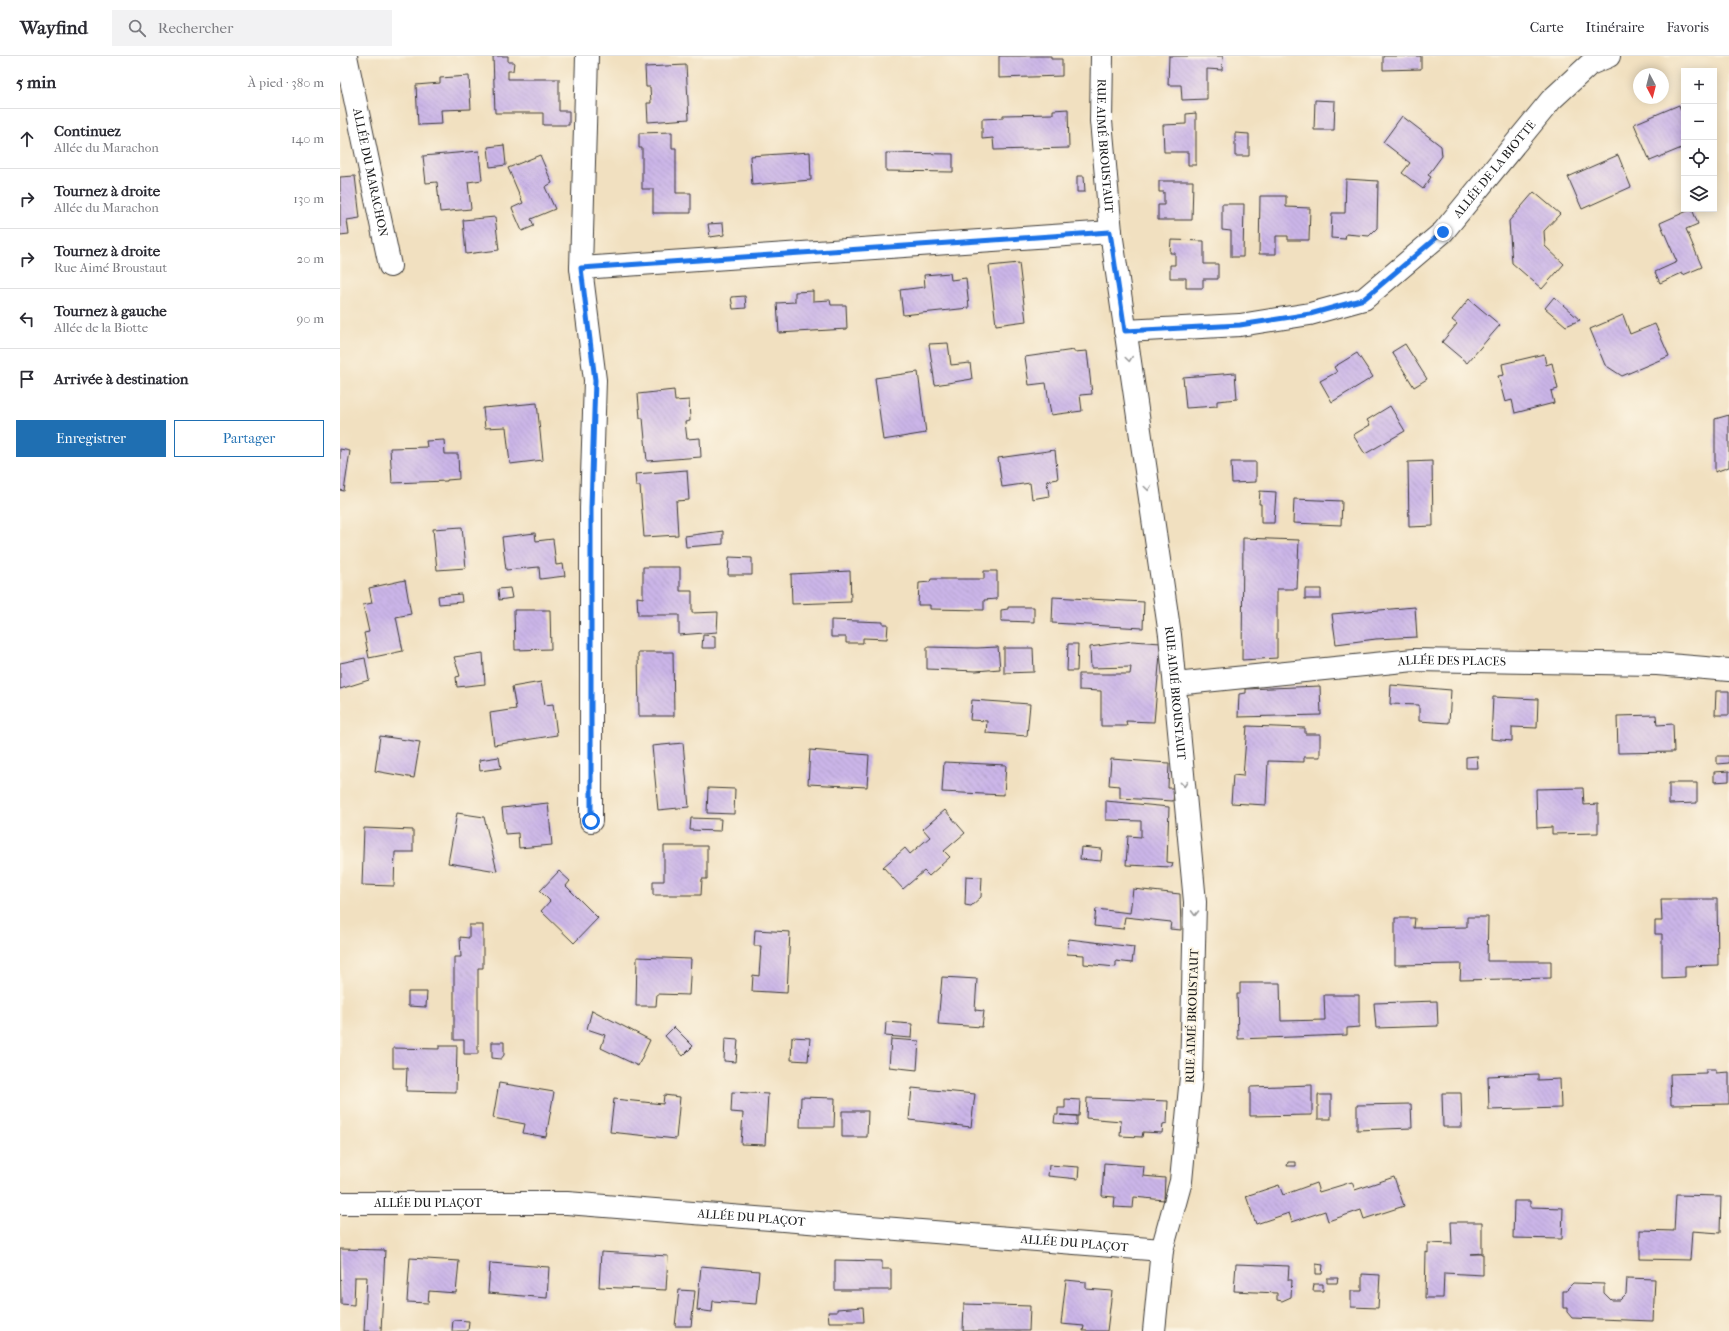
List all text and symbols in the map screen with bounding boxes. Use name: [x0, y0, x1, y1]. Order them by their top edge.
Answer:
search box: [112, 10, 392, 46]
text: Wayfind: [20, 17, 88, 39]
icon: search: [126, 17, 148, 39]
text: Rechercher: [158, 19, 233, 37]
text: Carte: [1530, 19, 1564, 36]
text: Itinéraire: [1586, 19, 1644, 36]
text: Favoris: [1666, 19, 1709, 36]
north arrow: [1633, 68, 1669, 104]
map controls: [1681, 68, 1717, 212]
button: +: [1681, 68, 1717, 104]
text: 5 min: [16, 72, 56, 92]
text: À pied · 380 m: [248, 75, 324, 90]
street label: RUE AIMÉ BROUSTAUT: [1094, 79, 1116, 214]
button: −: [1681, 104, 1717, 140]
street label: ALLÉE DU MARACHON: [350, 106, 391, 238]
street label: ALLÉE DE LA BIOTTE: [1450, 117, 1538, 221]
text: Continuez: [54, 122, 121, 140]
icon: ahead: [16, 128, 38, 150]
text: 140 m: [291, 131, 324, 146]
text: Allée du Marachon: [54, 140, 159, 155]
button: locate: [1681, 140, 1717, 176]
button: layers: [1681, 176, 1717, 212]
text: Tournez à droite: [54, 182, 160, 200]
icon: right: [16, 188, 38, 210]
text: 130 m: [293, 191, 324, 206]
text: Allée du Marachon: [54, 200, 159, 215]
route end: [1434, 223, 1452, 241]
text: Tournez à droite: [54, 242, 160, 260]
icon: right: [16, 248, 38, 270]
text: 20 m: [297, 251, 324, 266]
text: Rue Aimé Broustaut: [54, 260, 167, 275]
text: Tournez à gauche: [54, 302, 167, 320]
icon: left: [16, 308, 38, 330]
text: 90 m: [296, 311, 324, 326]
text: Allée de la Biotte: [54, 320, 148, 335]
one-way arrow: [1124, 356, 1133, 362]
icon: arrive: [16, 368, 38, 390]
text: Arrivée à destination: [54, 370, 189, 388]
button: Enregistrer: [16, 420, 166, 457]
button: Partager: [174, 420, 324, 457]
one-way arrow: [1143, 485, 1152, 491]
street label: RUE AIMÉ BROUSTAUT: [1162, 625, 1189, 761]
street label: ALLÉE DES PLACES: [1396, 652, 1506, 669]
one-way arrow: [1179, 780, 1188, 787]
route start: [582, 812, 600, 830]
one-way arrow: [1190, 910, 1199, 916]
street label: RUE AIMÉ BROUSTAUT: [1182, 948, 1201, 1083]
street label: ALLÉE DU PLAÇOT: [373, 1195, 483, 1210]
street label: ALLÉE DU PLAÇOT: [696, 1206, 807, 1229]
street label: ALLÉE DU PLAÇOT: [1019, 1232, 1130, 1254]

